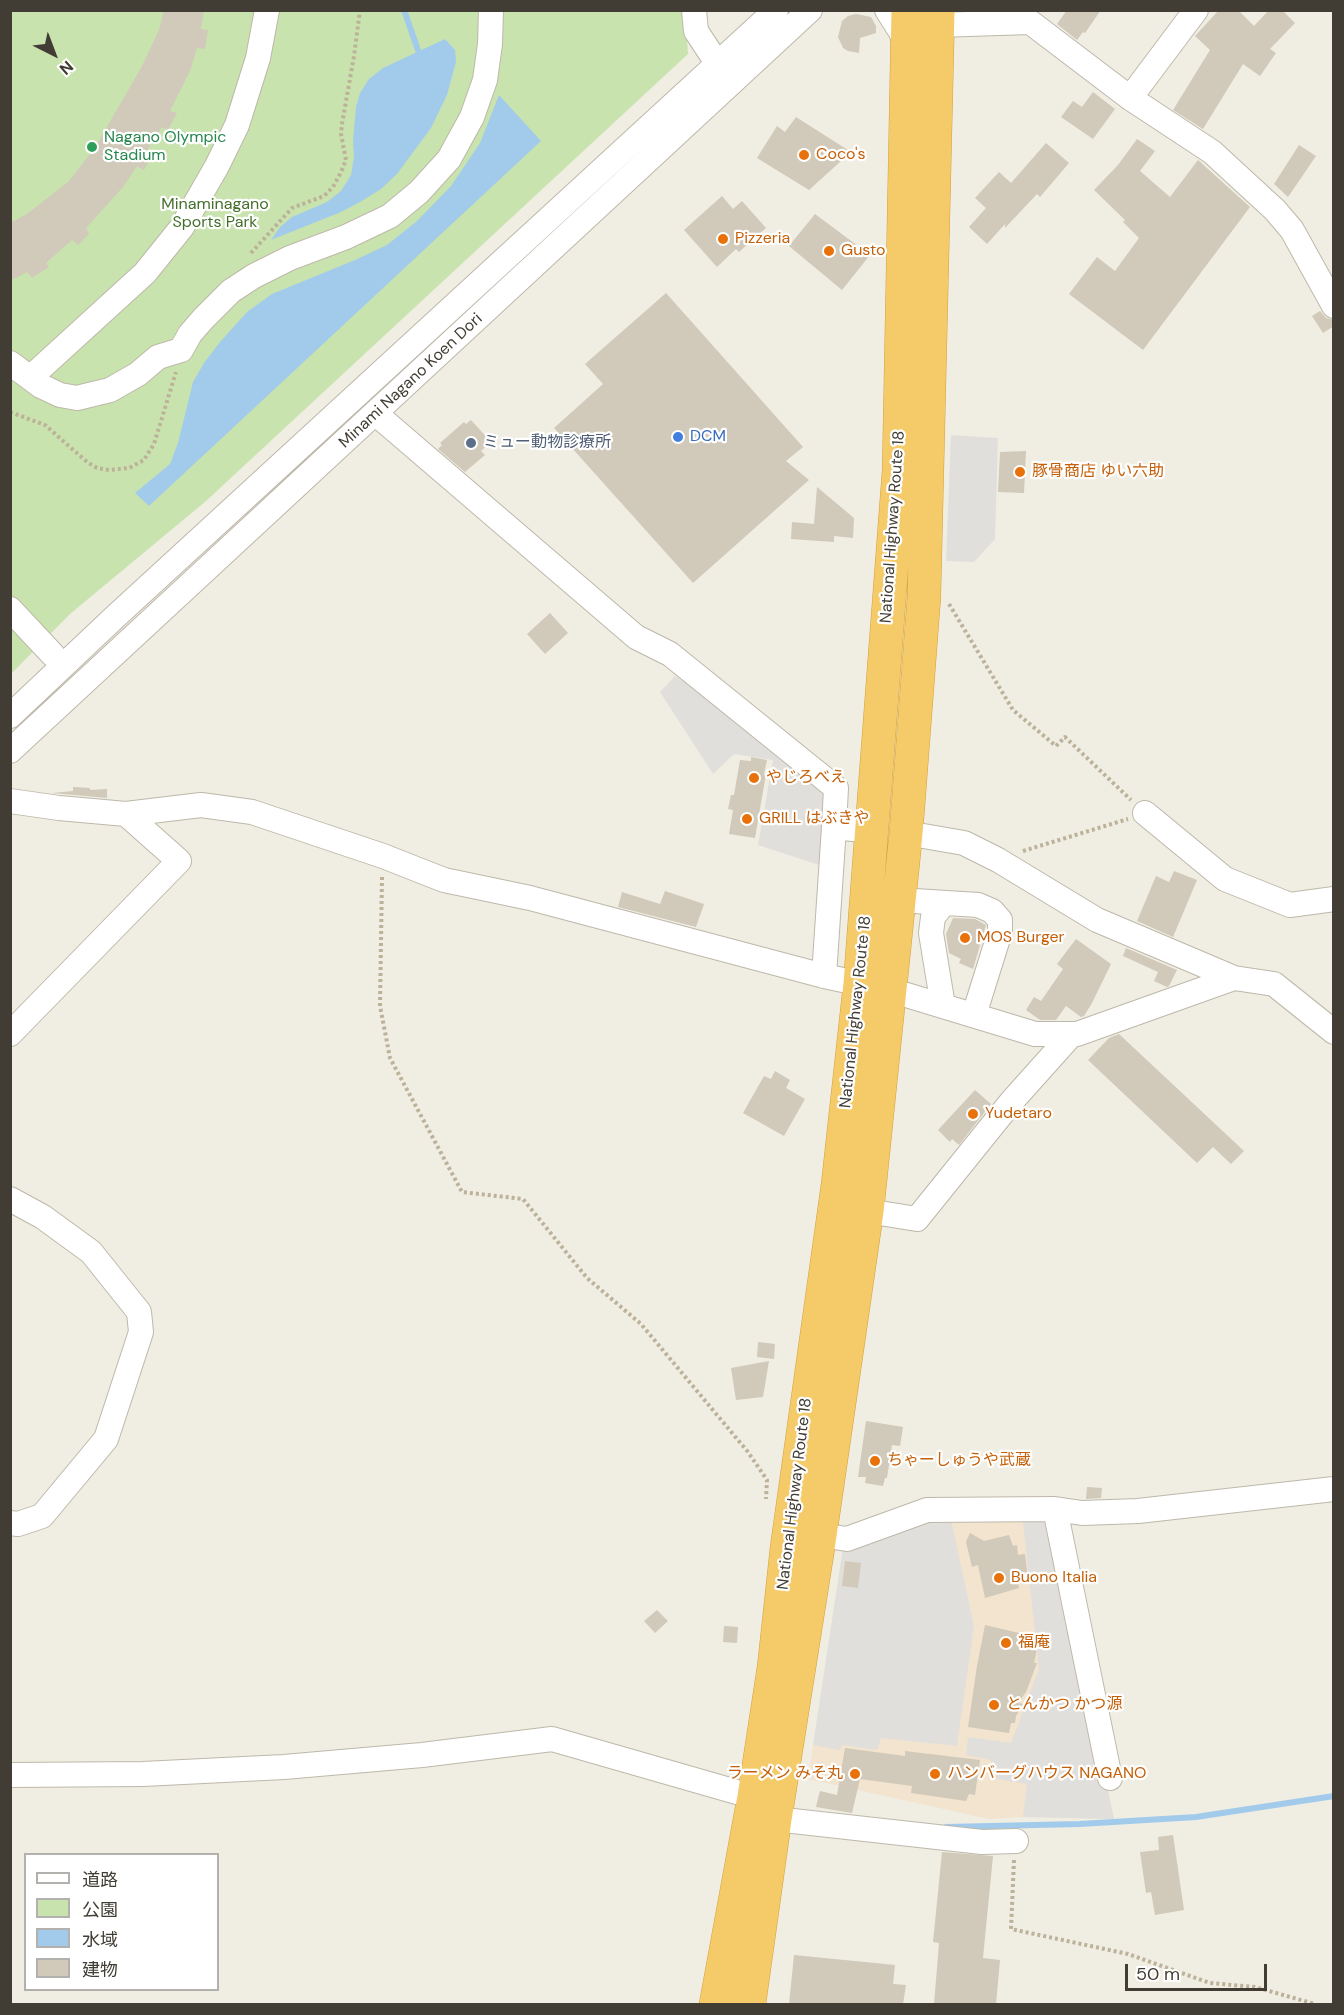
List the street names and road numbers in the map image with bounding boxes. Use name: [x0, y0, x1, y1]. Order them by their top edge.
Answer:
street label: Minami Nagano Koen Dori: [335, 310, 487, 452]
street label: National Highway Route 18: [877, 430, 909, 624]
street label: National Highway Route 18: [836, 915, 876, 1109]
street label: National Highway Route 18: [774, 1397, 816, 1591]

